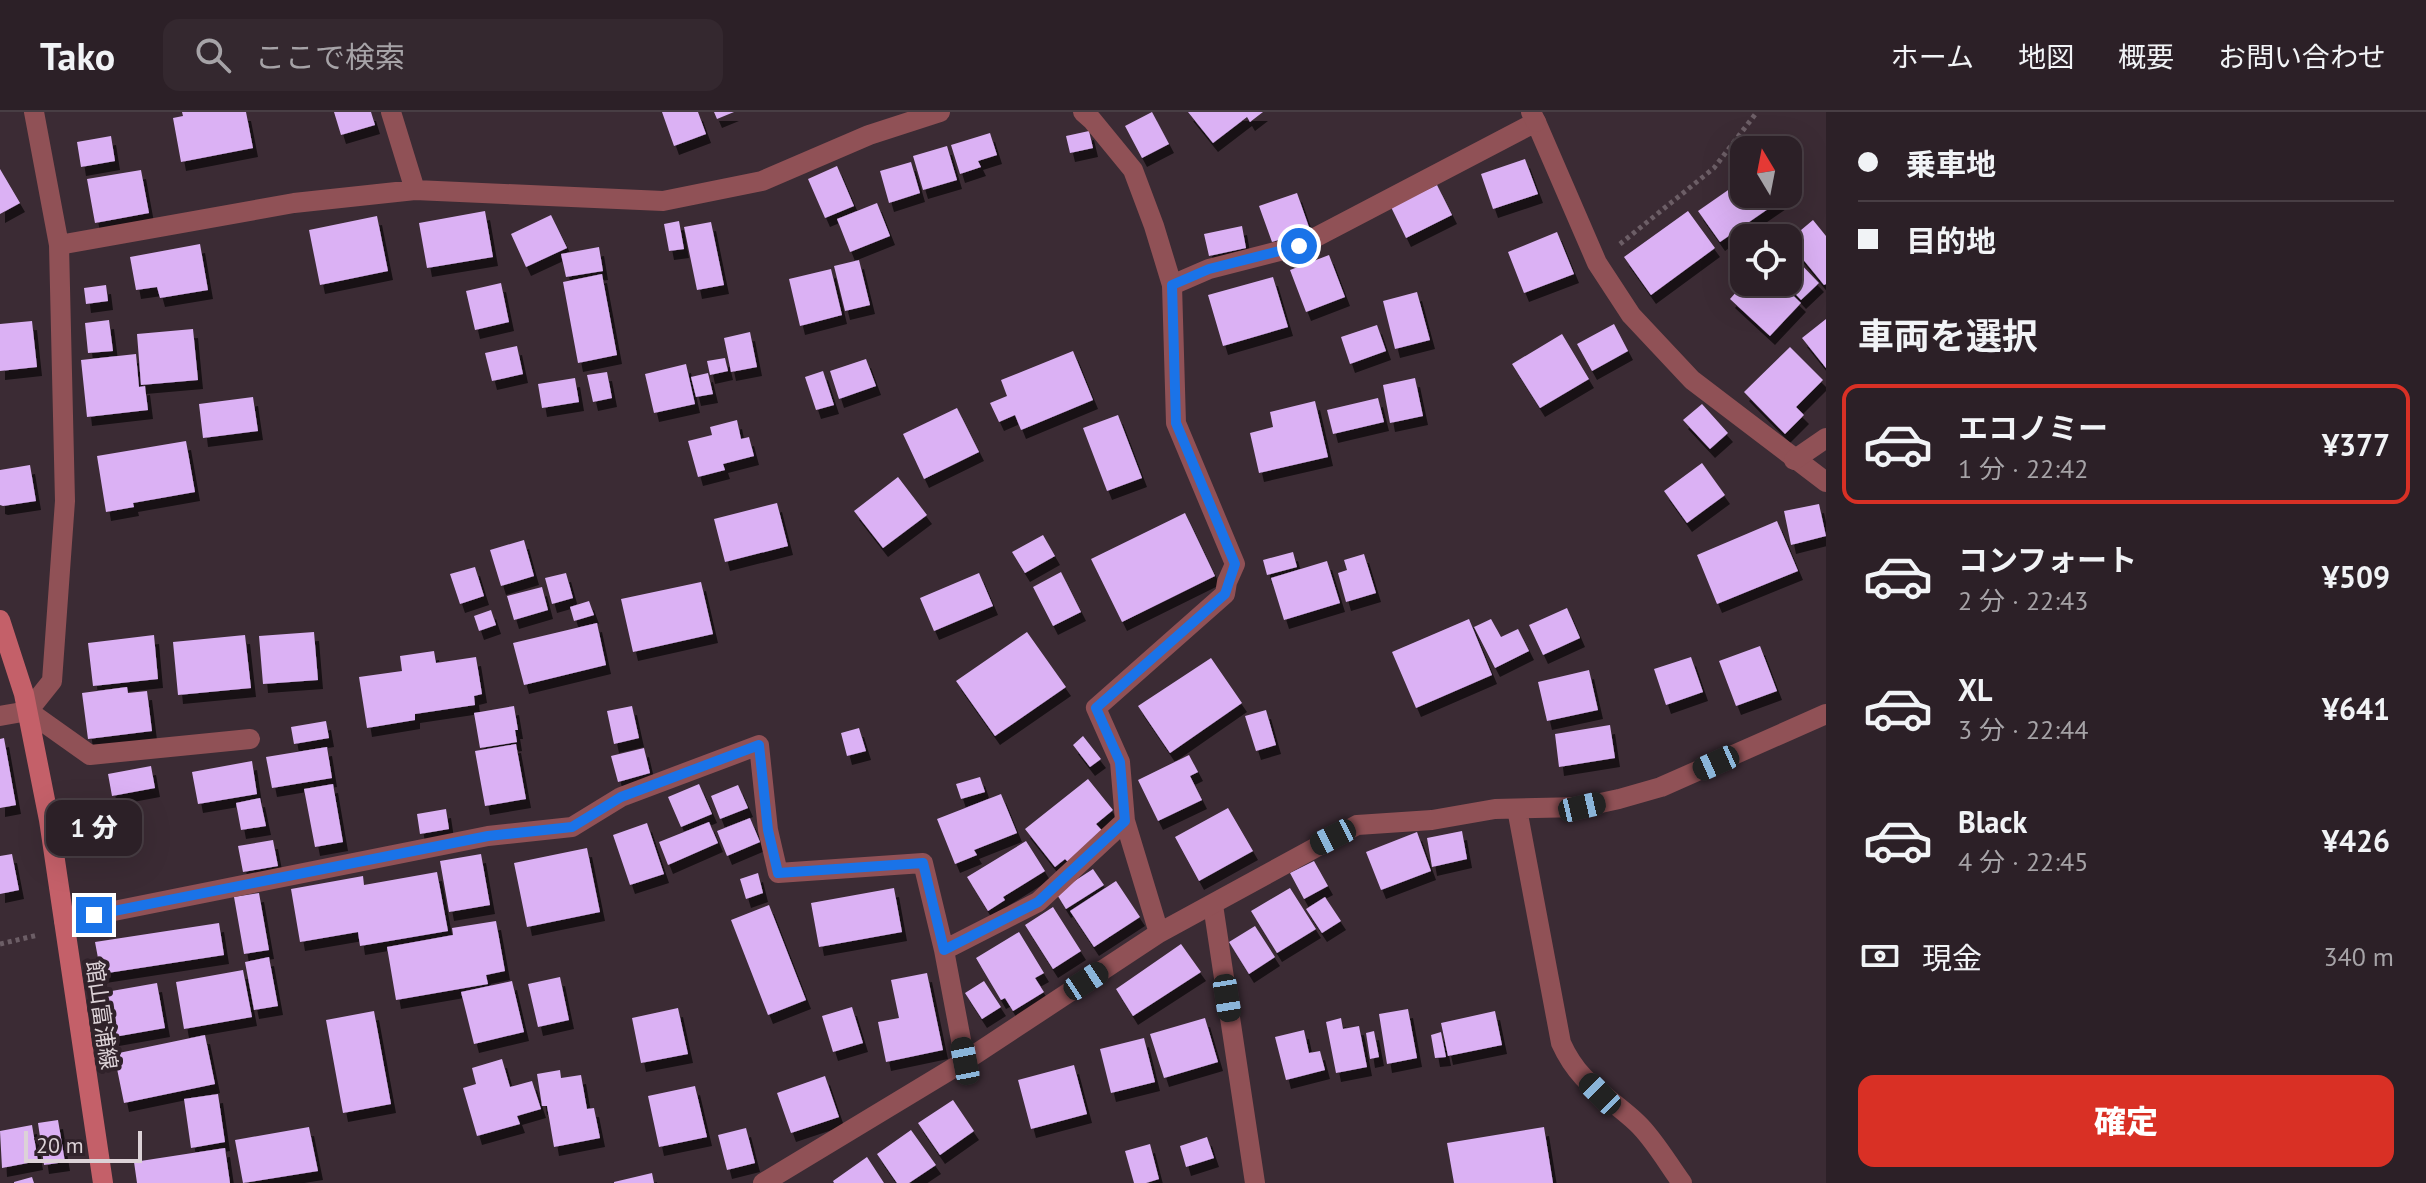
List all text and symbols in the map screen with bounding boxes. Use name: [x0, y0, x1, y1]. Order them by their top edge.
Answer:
search box: [163, 19, 723, 91]
text: Tako: [40, 31, 115, 80]
icon: search: [191, 33, 235, 77]
text: ここで検索: [255, 37, 405, 76]
text: ホーム: [1891, 38, 1974, 75]
text: 地図: [2018, 38, 2074, 75]
text: 概要: [2118, 38, 2174, 75]
text: お問い合わせ: [2218, 38, 2386, 75]
north arrow: [1730, 136, 1802, 208]
map controls: [1730, 136, 1802, 296]
text: 乗車地: [1906, 144, 1996, 183]
text: 目的地: [1906, 221, 1996, 260]
button: locate: [1730, 224, 1802, 296]
route start: [1281, 228, 1317, 264]
text: 車両を選択: [1858, 312, 2038, 359]
icon: car: [1862, 408, 1934, 480]
text: エコノミー: [1958, 408, 2108, 447]
text: ¥377: [2322, 425, 2390, 464]
text: 1 分 · 22:42: [1958, 452, 2088, 485]
icon: car: [1862, 540, 1934, 612]
text: コンフォート: [1958, 540, 2137, 579]
text: ¥509: [2322, 557, 2390, 596]
text: 2 分 · 22:43: [1958, 584, 2088, 617]
text: XL: [1958, 670, 1992, 709]
icon: car: [1862, 672, 1934, 744]
text: ¥641: [2322, 689, 2390, 728]
text: 3 分 · 22:44: [1958, 713, 2088, 746]
car: [1689, 742, 1743, 784]
car: [1556, 790, 1608, 824]
callout: 1 分: [46, 799, 142, 855]
text: Black: [1958, 802, 2027, 841]
icon: car: [1862, 804, 1934, 876]
text: 1 分: [70, 811, 118, 844]
car: [1306, 815, 1360, 859]
text: ¥426: [2322, 821, 2390, 860]
text: 4 分 · 22:45: [1958, 845, 2088, 878]
route end: [76, 897, 112, 933]
icon: cash: [1858, 934, 1902, 978]
text: 現金: [1922, 938, 1982, 977]
text: 340 m: [2323, 940, 2394, 973]
car: [1059, 958, 1113, 1004]
street label: 館山富浦線: [80, 959, 124, 1071]
car: [1211, 972, 1243, 1024]
car: [949, 1035, 981, 1087]
car: [1575, 1069, 1625, 1119]
button: 確定: [1858, 1075, 2394, 1167]
scale bar: [24, 1127, 142, 1163]
text: 20 m: [36, 1131, 84, 1159]

